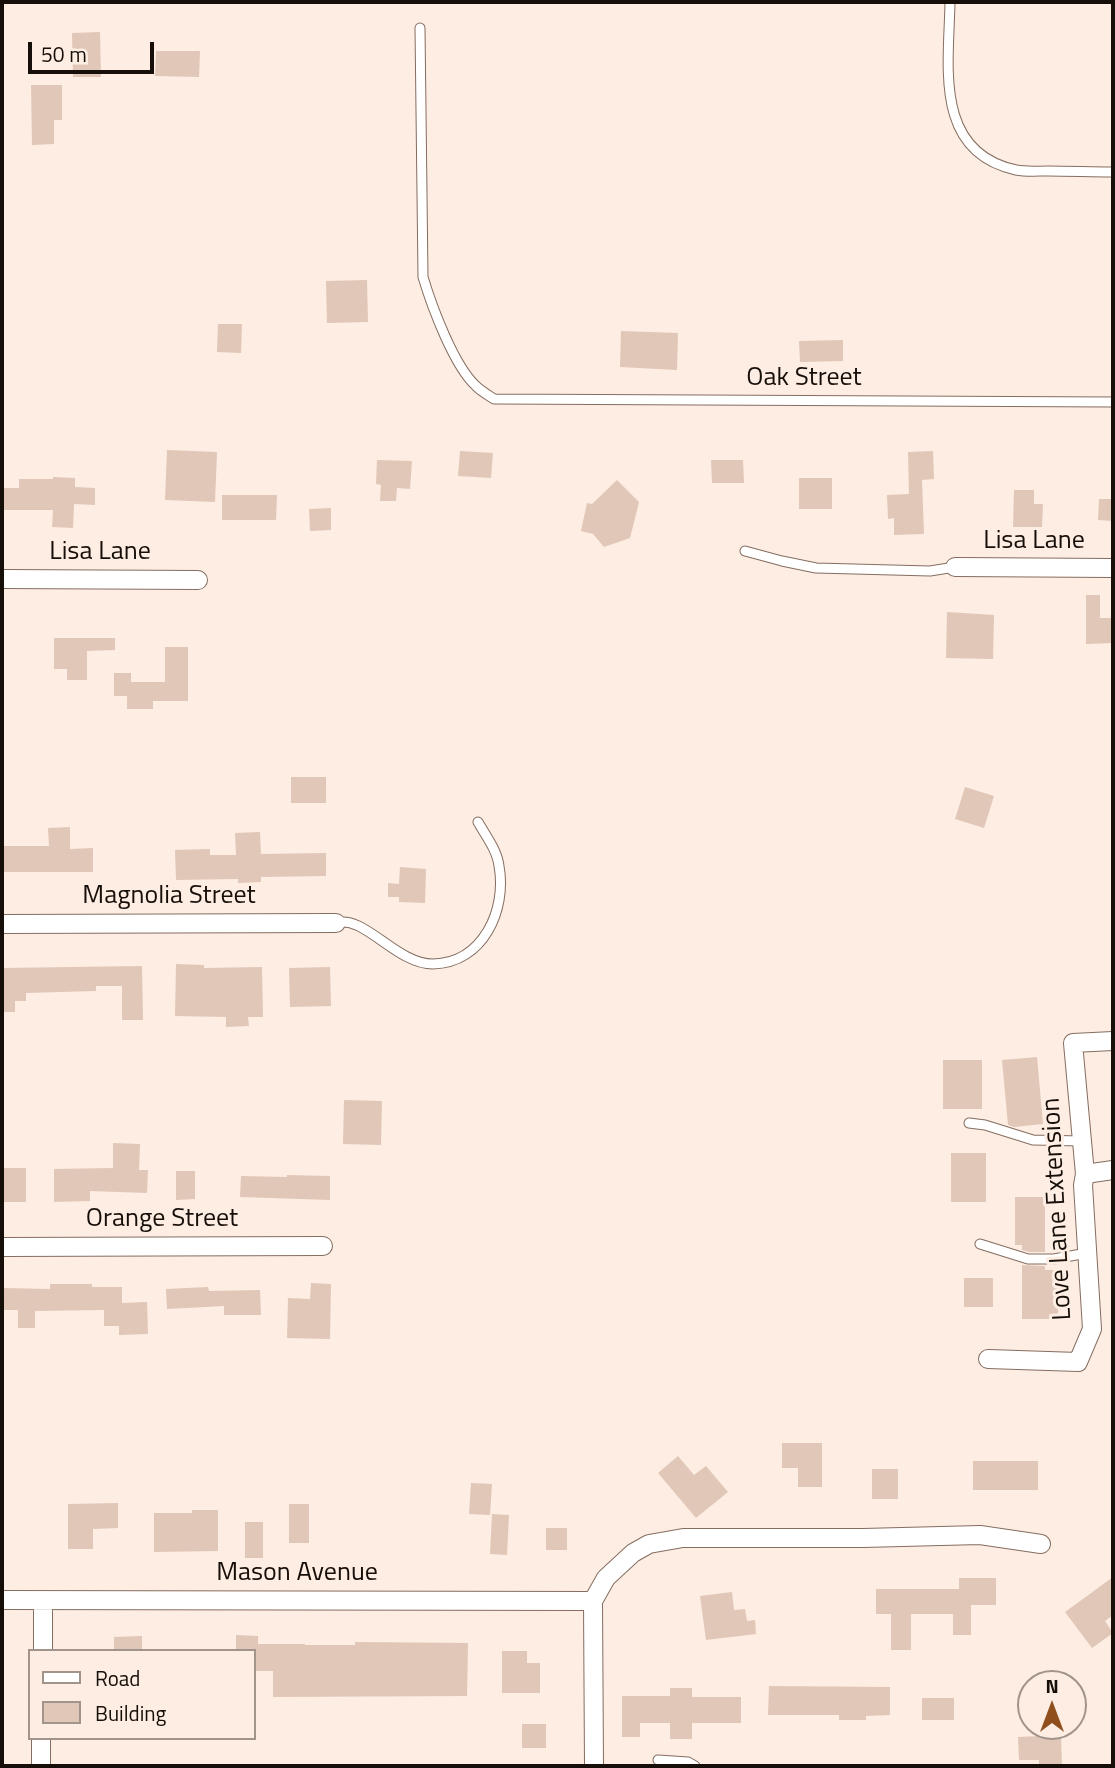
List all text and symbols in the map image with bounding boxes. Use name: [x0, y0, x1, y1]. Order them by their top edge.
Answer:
scale bar: [32, 28, 158, 72]
text: 50 m: [41, 38, 87, 70]
street label: Oak Street: [746, 363, 862, 395]
street label: Lisa Lane: [983, 526, 1085, 558]
street label: Lisa Lane: [49, 537, 151, 569]
street label: Magnolia Street: [82, 881, 256, 913]
street label: Love Lane Extension: [1037, 1097, 1079, 1321]
street label: Orange Street: [86, 1204, 238, 1236]
street label: Mason Avenue: [216, 1558, 378, 1590]
legend: [28, 1649, 256, 1740]
text: Road: [95, 1662, 140, 1694]
north arrow: [1017, 1670, 1087, 1740]
text: N: [1045, 1671, 1059, 1700]
text: Building: [95, 1697, 166, 1729]

